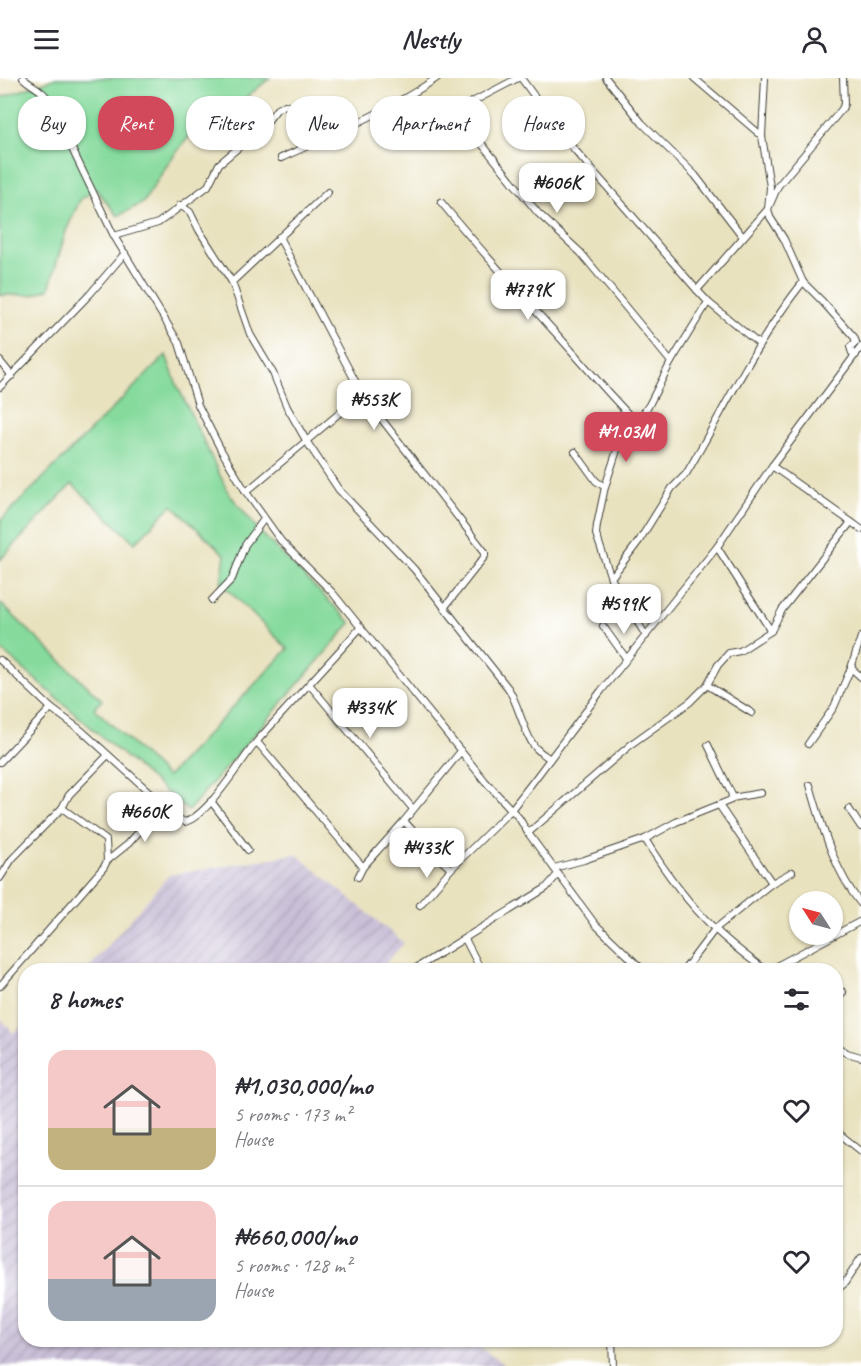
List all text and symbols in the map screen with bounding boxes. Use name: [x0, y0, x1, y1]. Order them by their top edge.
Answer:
text: Nestly: [401, 22, 460, 56]
icon: menu: [30, 23, 63, 56]
icon: person: [798, 23, 831, 56]
chip: Buy: [18, 96, 86, 150]
chip: Rent: [98, 96, 174, 150]
chip: Filters: [186, 96, 274, 150]
chip: New: [286, 96, 358, 150]
chip: Apartment: [370, 96, 490, 150]
chip: House: [502, 96, 585, 150]
pin: ₦606K: [515, 163, 599, 214]
text: ₦606K: [533, 170, 581, 195]
pin: ₦779K: [486, 270, 570, 321]
text: ₦779K: [505, 277, 551, 302]
pin: ₦553K: [332, 380, 416, 431]
text: ₦553K: [351, 387, 397, 412]
pin: ₦1.03M: [577, 412, 675, 463]
text: ₦1.03M: [598, 419, 654, 444]
pin: ₦599K: [582, 584, 666, 635]
text: ₦599K: [601, 591, 647, 616]
pin: ₦334K: [328, 688, 412, 739]
text: ₦334K: [346, 695, 394, 720]
pin: ₦660K: [103, 792, 187, 843]
text: ₦660K: [121, 799, 169, 824]
pin: ₦433K: [385, 828, 469, 879]
text: ₦433K: [403, 835, 451, 860]
north arrow: [789, 891, 843, 945]
map controls: [789, 891, 843, 945]
text: 8 homes: [48, 983, 121, 1016]
icon: filters: [780, 983, 813, 1016]
text: ₦1,030,000/mo: [234, 1069, 372, 1102]
icon: home: [96, 1074, 168, 1146]
icon: heart: [780, 1094, 813, 1127]
text: 5 rooms · 173 m²: [234, 1102, 351, 1127]
text: House: [234, 1127, 273, 1152]
text: ₦660,000/mo: [234, 1220, 357, 1253]
icon: home: [96, 1225, 168, 1297]
icon: heart: [780, 1245, 813, 1278]
text: 5 rooms · 128 m²: [234, 1253, 351, 1278]
text: House: [234, 1278, 273, 1303]

